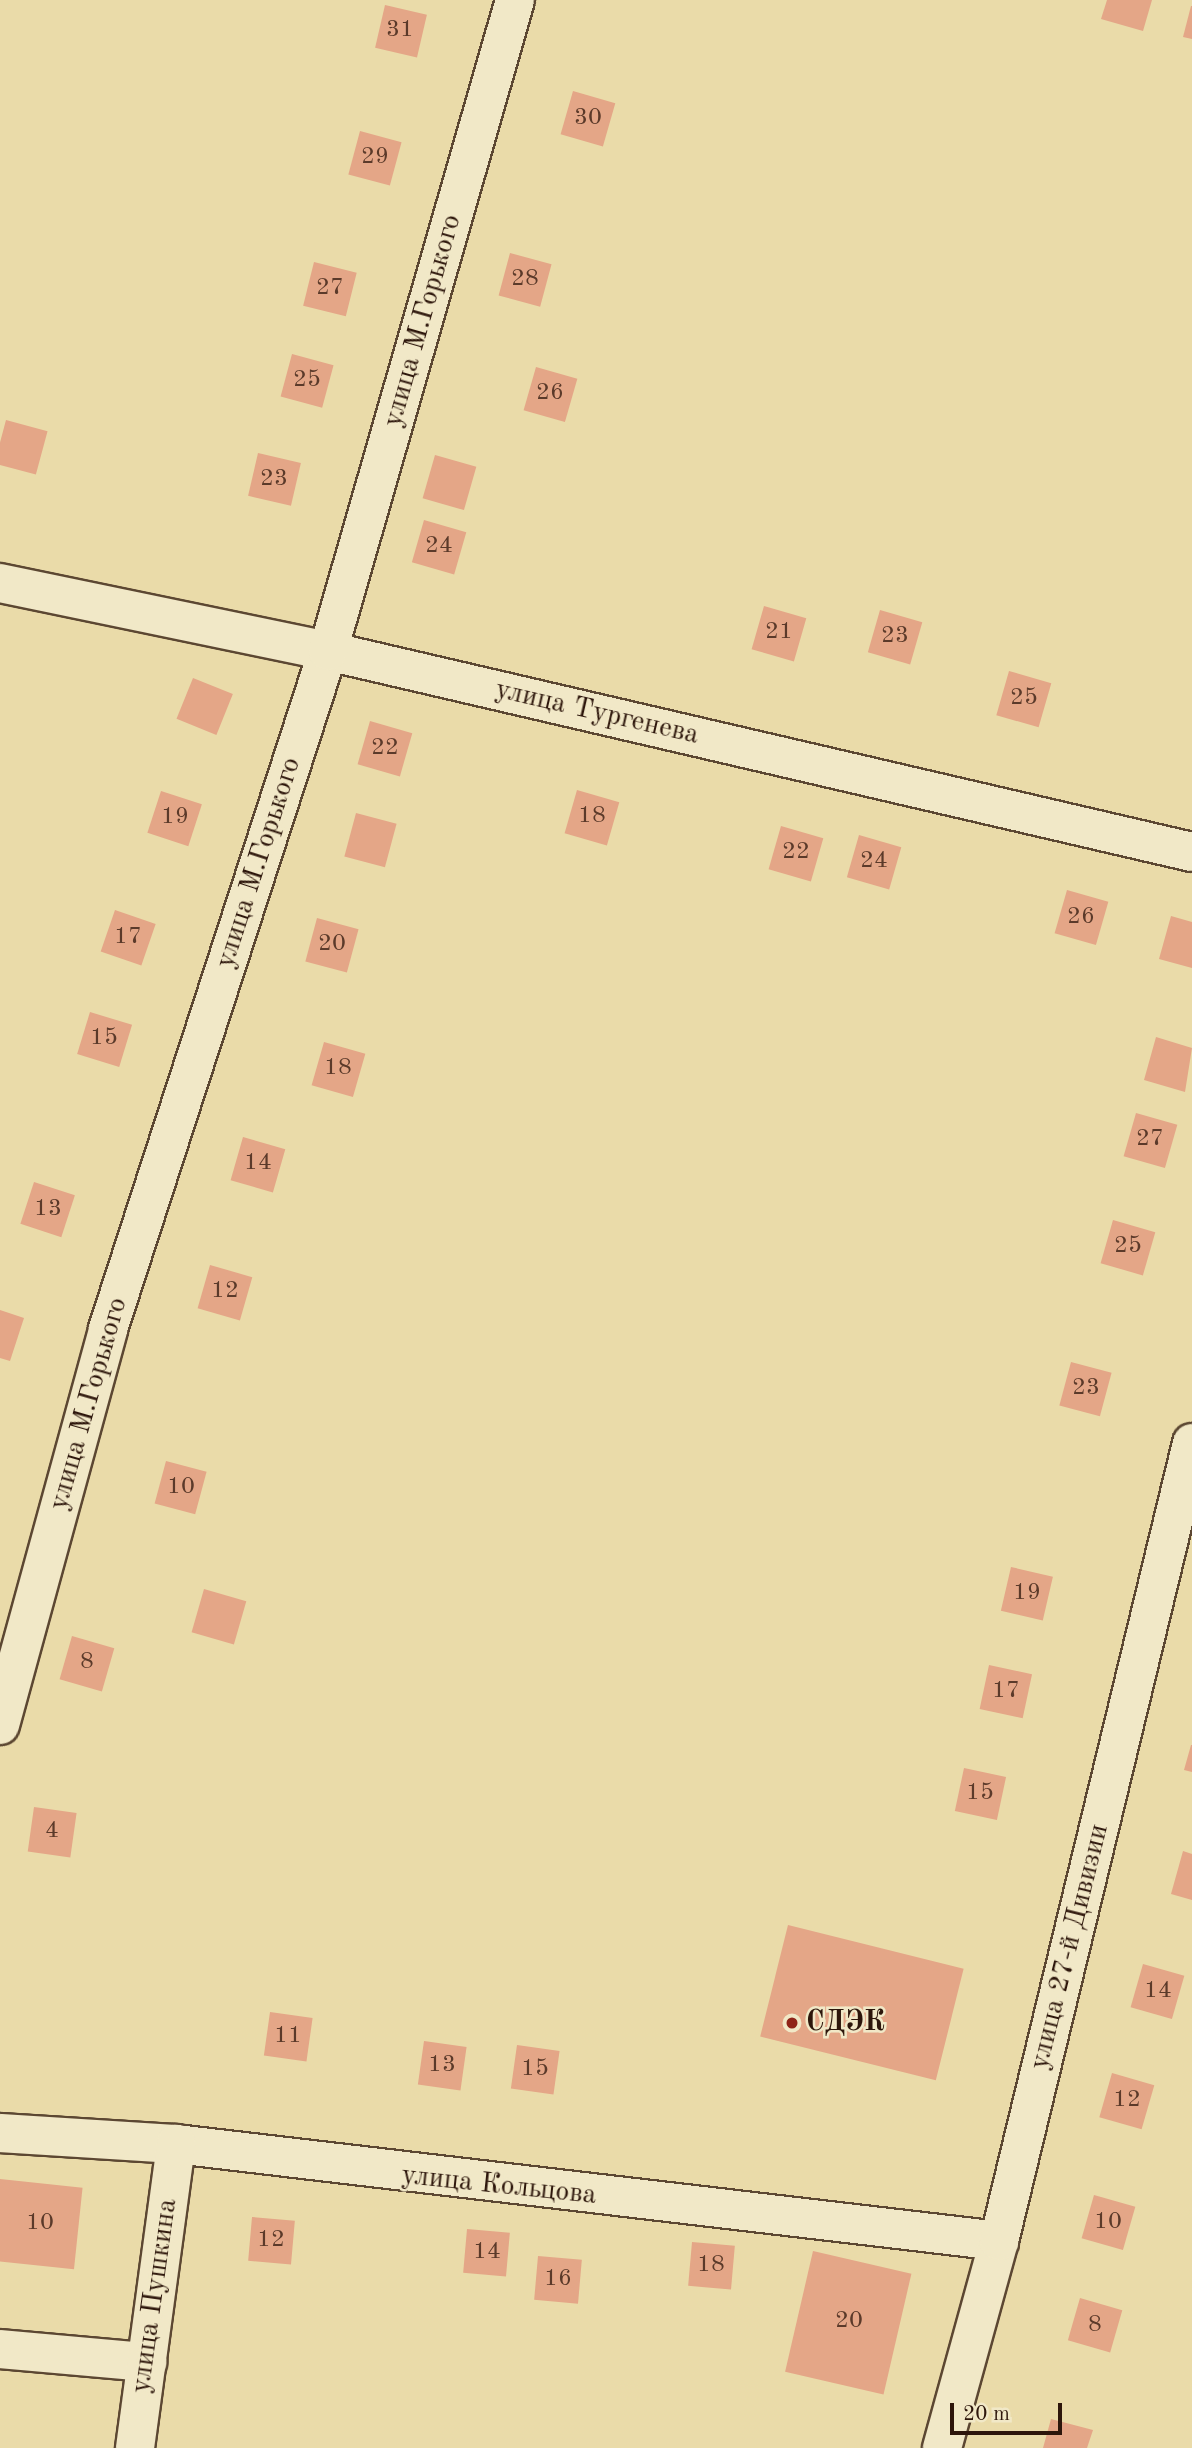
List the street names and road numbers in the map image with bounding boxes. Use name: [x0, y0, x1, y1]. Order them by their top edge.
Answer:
street label: улица М.Горького: [377, 211, 469, 431]
street label: улица Тургенева: [492, 673, 702, 753]
street label: улица М.Горького: [209, 753, 309, 973]
street label: улица М.Горького: [43, 1294, 135, 1514]
street label: улица 27-й Дивизии: [1023, 1821, 1117, 2073]
street label: улица Кольцова: [400, 2159, 598, 2213]
street label: улица Пушкина: [125, 2197, 185, 2395]

